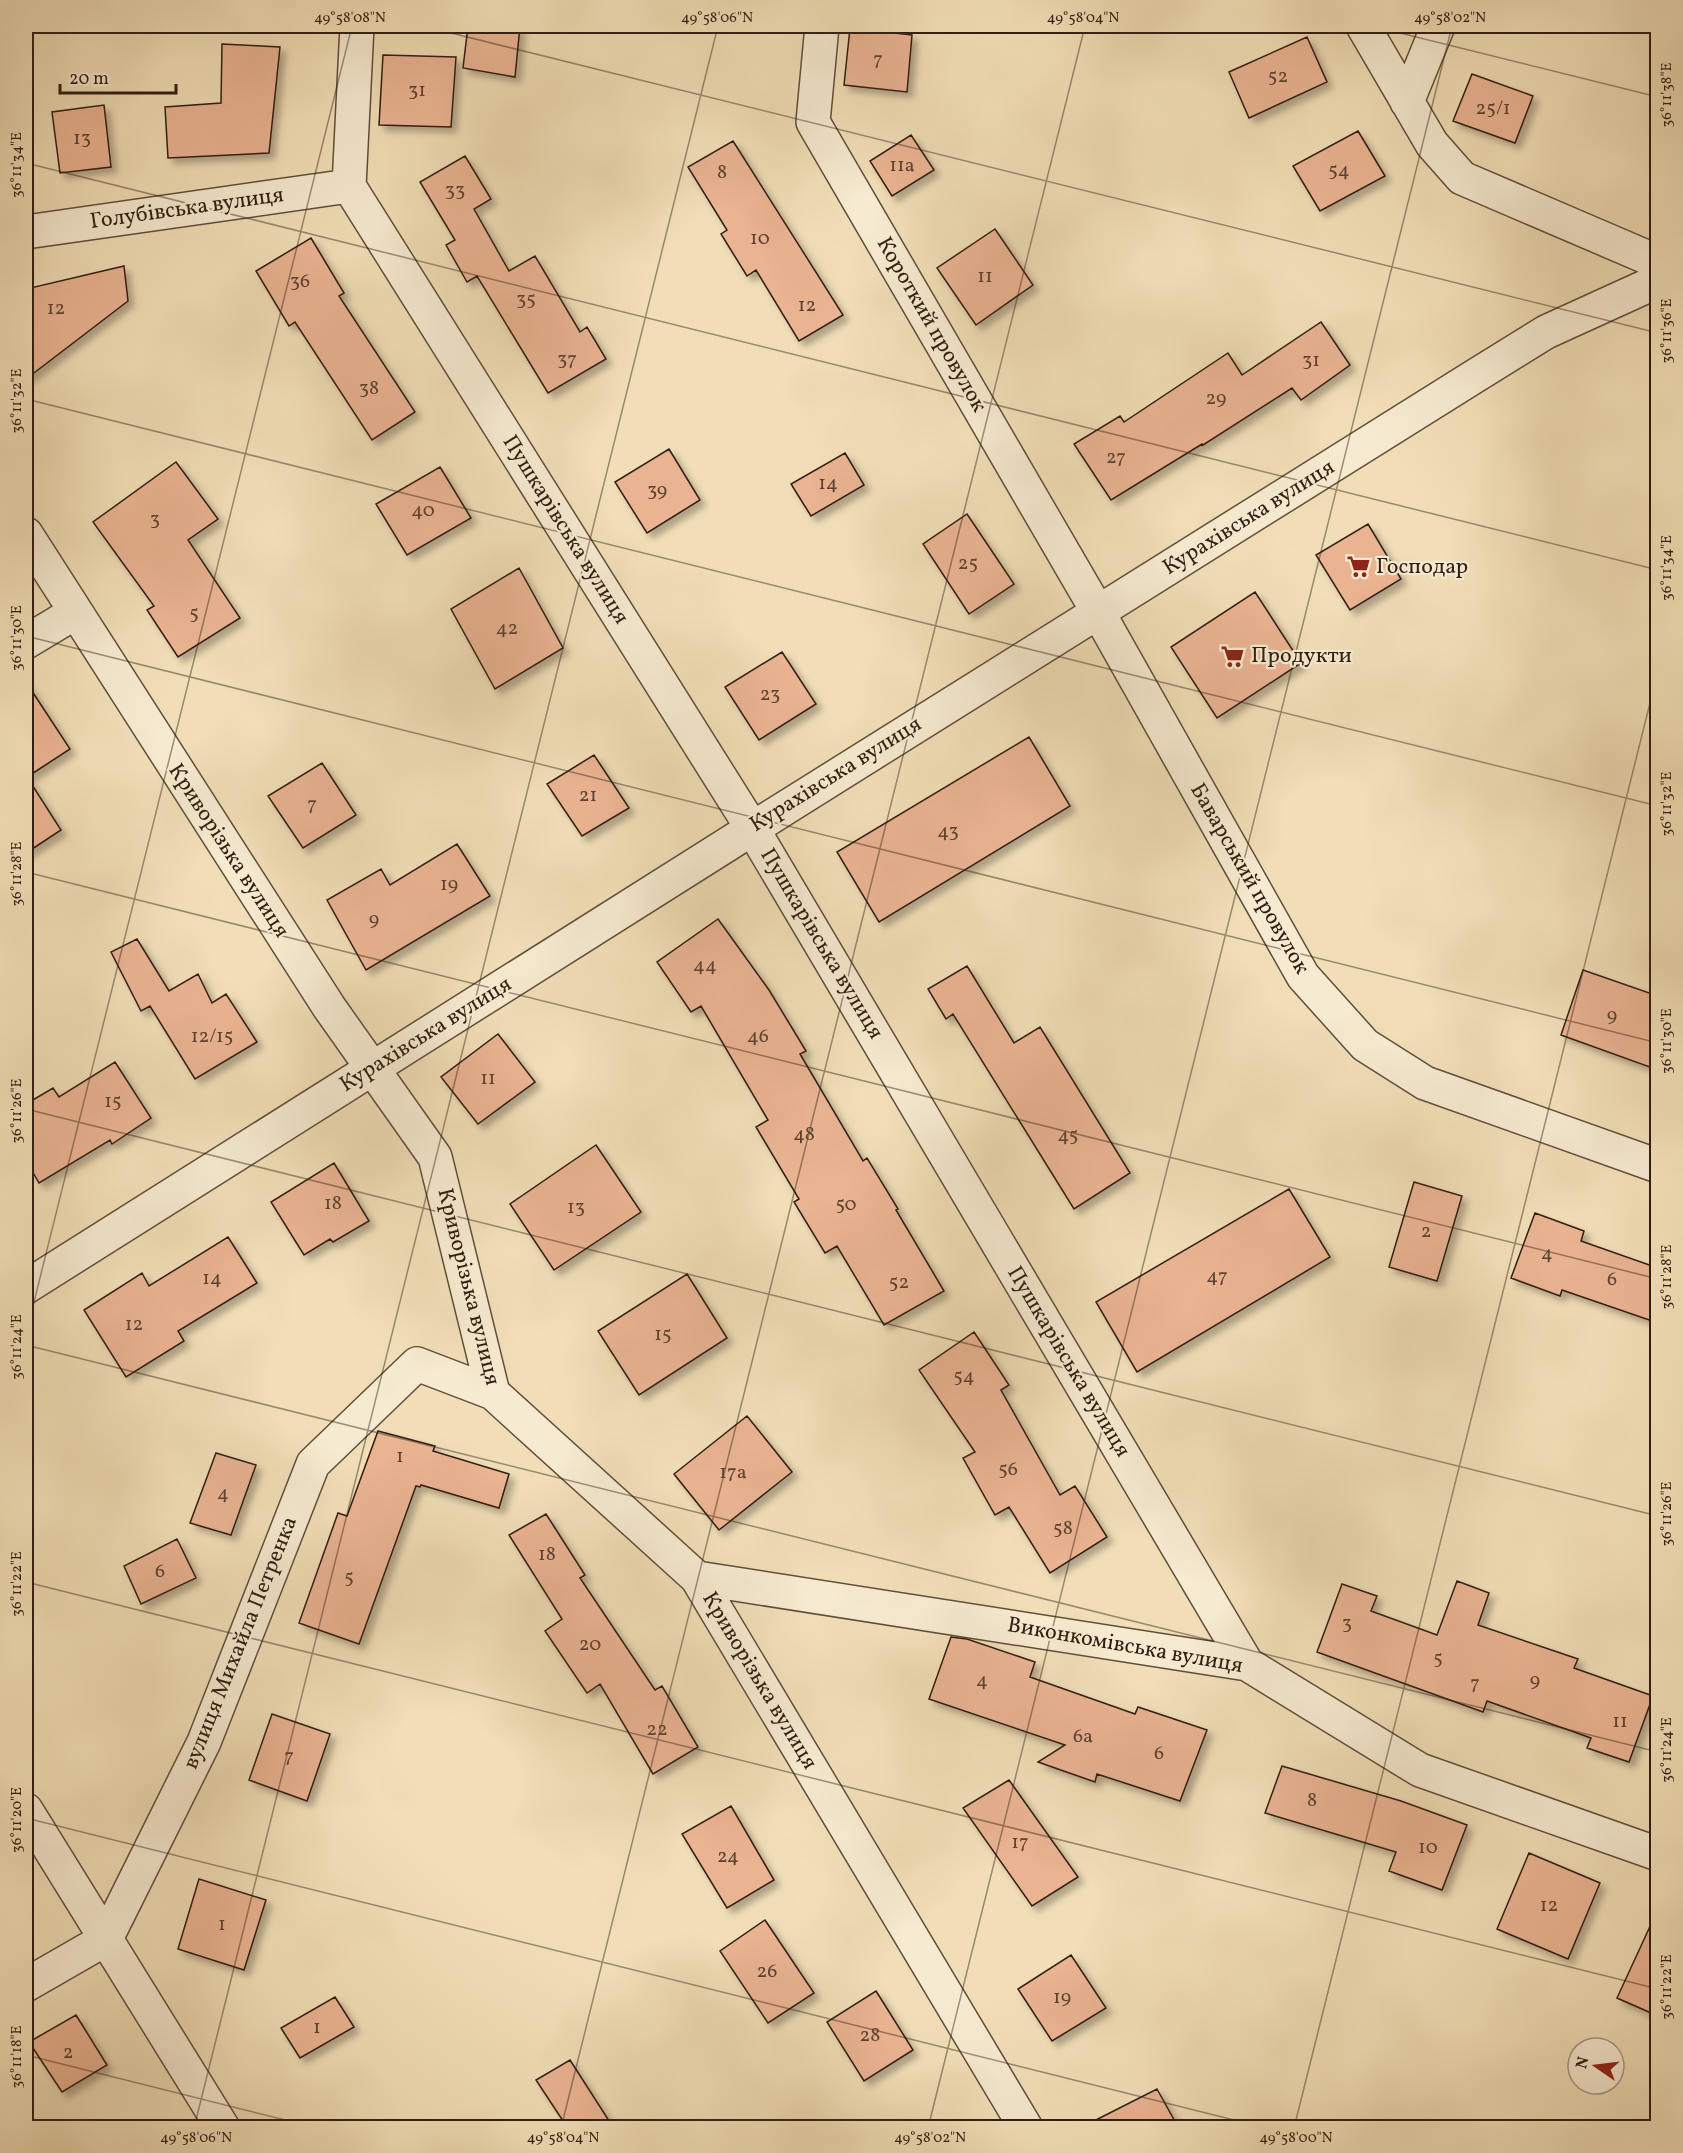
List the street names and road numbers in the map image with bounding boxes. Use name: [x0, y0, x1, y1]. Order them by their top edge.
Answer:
street label: Голубівська вулиця: [88, 180, 286, 238]
street label: Короткий провулок: [868, 232, 994, 419]
street label: Пушкарівська вулиця: [494, 429, 636, 631]
street label: Курахівська вулиця: [1157, 453, 1341, 583]
street label: Курахівська вулиця: [744, 710, 928, 840]
street label: Криворізька вулиця: [160, 758, 296, 944]
street label: Баварський провулок: [1182, 778, 1317, 981]
street label: Пушкарівська вулиця: [752, 843, 890, 1045]
street label: Курахівська вулиця: [334, 970, 518, 1100]
street label: Криворізька вулиця: [428, 1185, 508, 1389]
street label: Пушкарівська вулиця: [999, 1261, 1137, 1463]
street label: вулиця Михайла Петренка: [176, 1512, 306, 1774]
street label: Криворізька вулиця: [694, 1586, 824, 1776]
street label: Виконкомівська вулиця: [1005, 1610, 1245, 1682]

